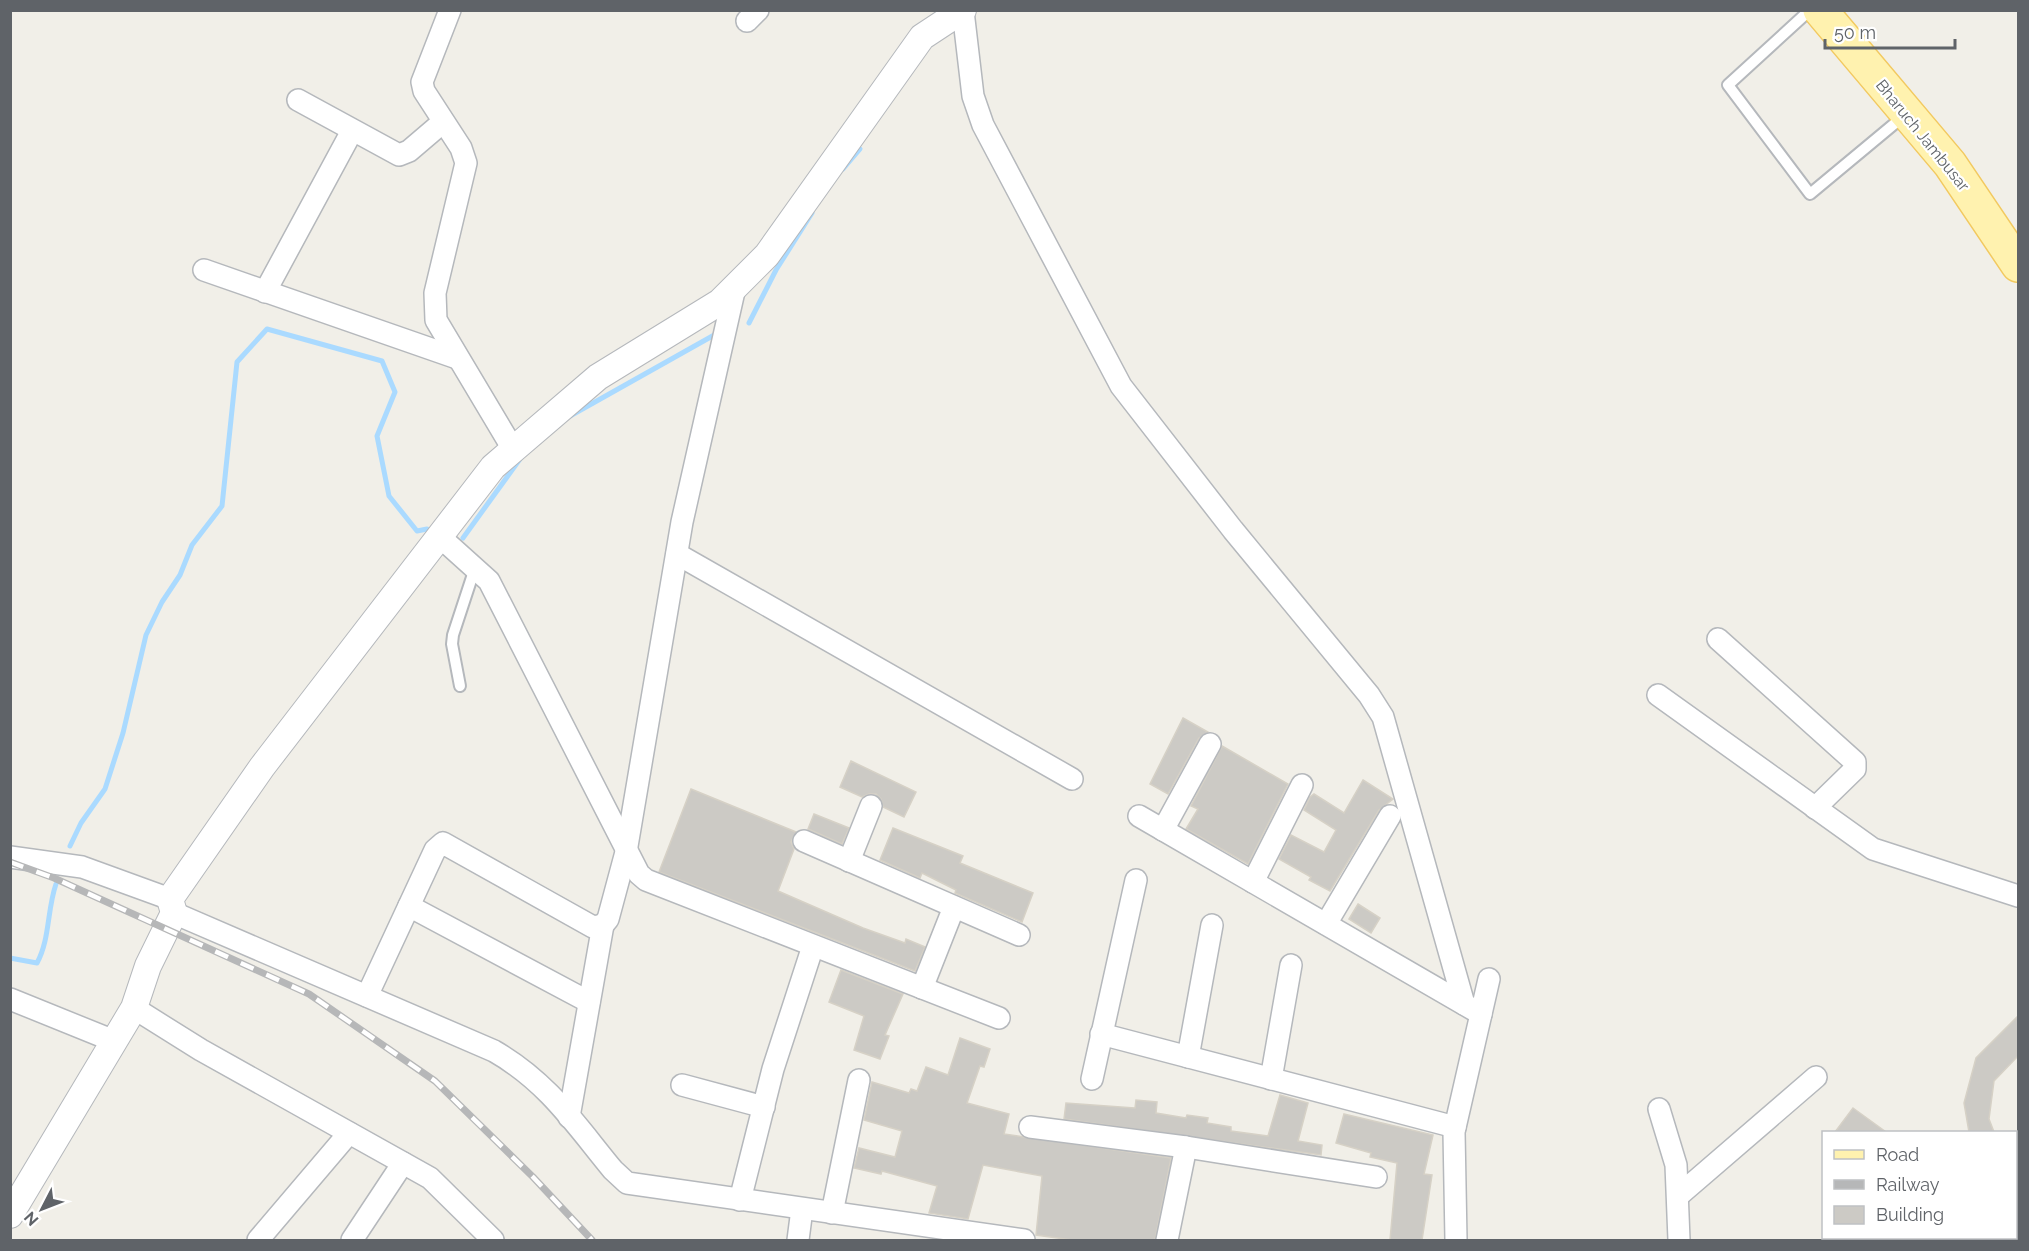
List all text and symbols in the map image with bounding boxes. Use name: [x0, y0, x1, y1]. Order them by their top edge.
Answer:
scale bar: [1825, 12, 1956, 50]
text: 50 m: [1834, 22, 1876, 43]
street label: Bharuch Jambusar: [1872, 76, 1974, 195]
legend: [1822, 1131, 2017, 1239]
text: Road: [1876, 1144, 1919, 1165]
text: Railway: [1876, 1174, 1940, 1195]
north arrow: [12, 1179, 72, 1239]
text: Building: [1876, 1204, 1944, 1225]
text: N: [20, 1208, 42, 1230]

